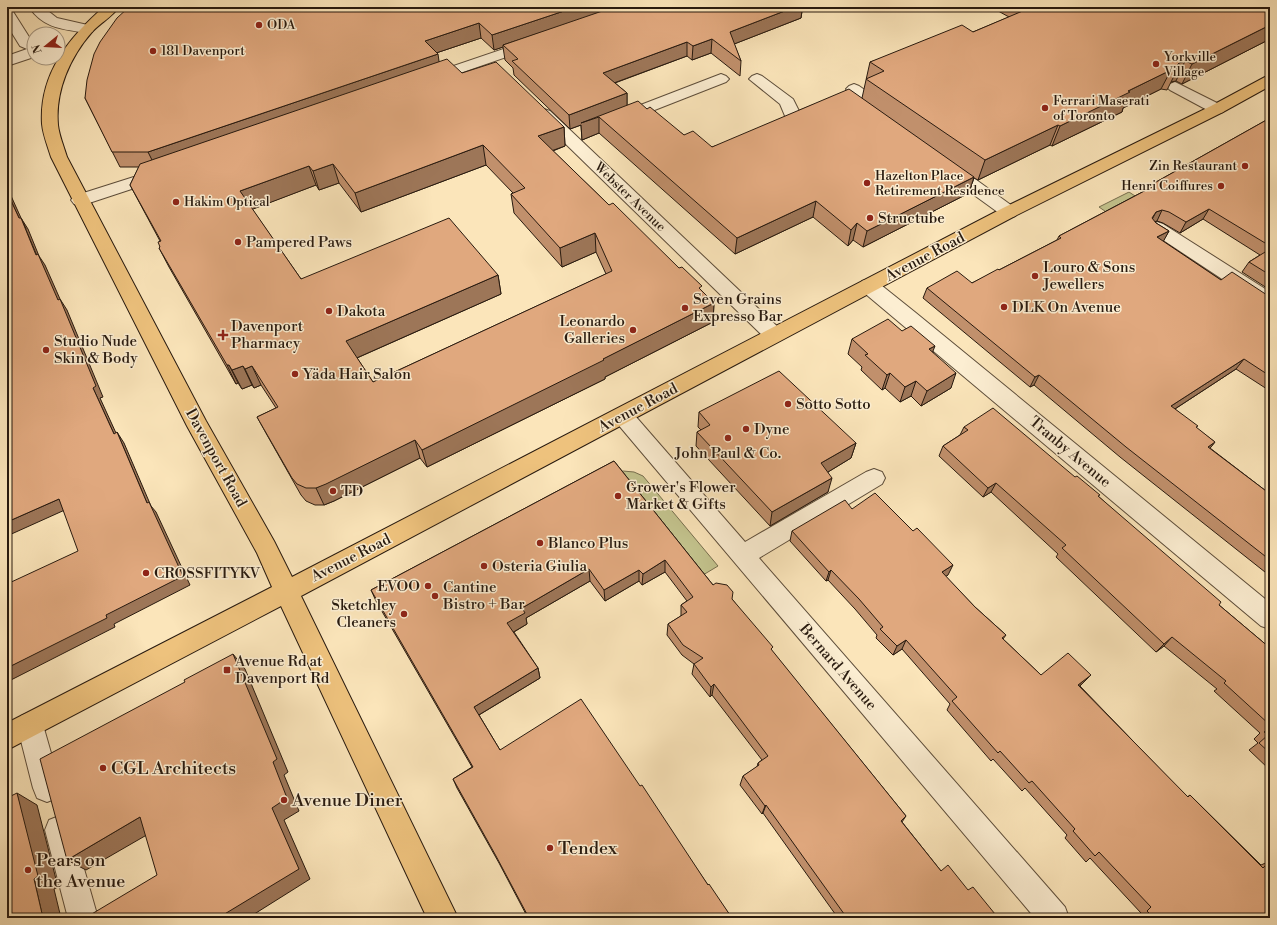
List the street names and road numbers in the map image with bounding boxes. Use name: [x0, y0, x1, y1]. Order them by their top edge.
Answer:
street label: Webster Avenue: [590, 158, 669, 235]
street label: Avenue Road: [881, 228, 968, 286]
street label: Avenue Road: [594, 379, 681, 437]
street label: Davenport Road: [181, 405, 251, 511]
street label: Tranby Avenue: [1025, 412, 1115, 492]
street label: Avenue Road: [307, 530, 395, 587]
street label: Bernard Avenue: [794, 619, 881, 714]

